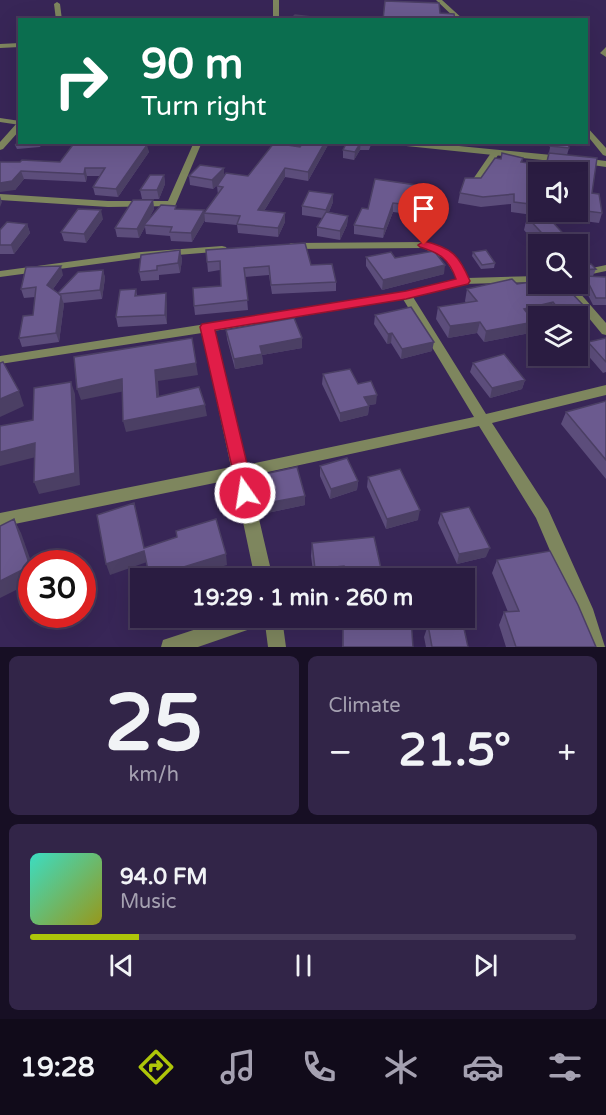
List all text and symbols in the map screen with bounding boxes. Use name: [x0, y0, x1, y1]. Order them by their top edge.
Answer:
text: 90 m: [141, 39, 243, 90]
icon: right: [42, 42, 120, 120]
text: Turn right: [141, 90, 267, 123]
map controls: [528, 162, 588, 366]
button: sound: [528, 162, 588, 222]
pin: [398, 183, 449, 245]
icon: arrive: [407, 192, 440, 225]
button: search: [528, 234, 588, 294]
button: layers: [528, 306, 588, 366]
position arrow: [213, 461, 277, 525]
speed limit sign: 30: [18, 550, 96, 628]
text: 19:29 · 1 min · 260 m: [192, 585, 413, 611]
text: 25: [105, 677, 203, 771]
text: Climate: [329, 694, 401, 718]
text: 21.5°: [398, 724, 511, 778]
text: −: [329, 733, 352, 772]
text: +: [557, 733, 576, 772]
text: km/h: [129, 763, 179, 787]
text: 94.0 FM: [120, 864, 208, 890]
text: Music: [120, 890, 176, 914]
icon: previous: [105, 949, 138, 982]
icon: pause: [287, 949, 320, 982]
icon: next: [469, 949, 502, 982]
icon: directions: [135, 1046, 177, 1088]
icon: music: [217, 1046, 259, 1088]
icon: phone: [298, 1046, 340, 1088]
icon: climate: [380, 1046, 422, 1088]
icon: car: [462, 1046, 504, 1088]
icon: filters: [544, 1046, 586, 1088]
text: 19:28: [20, 1051, 95, 1084]

